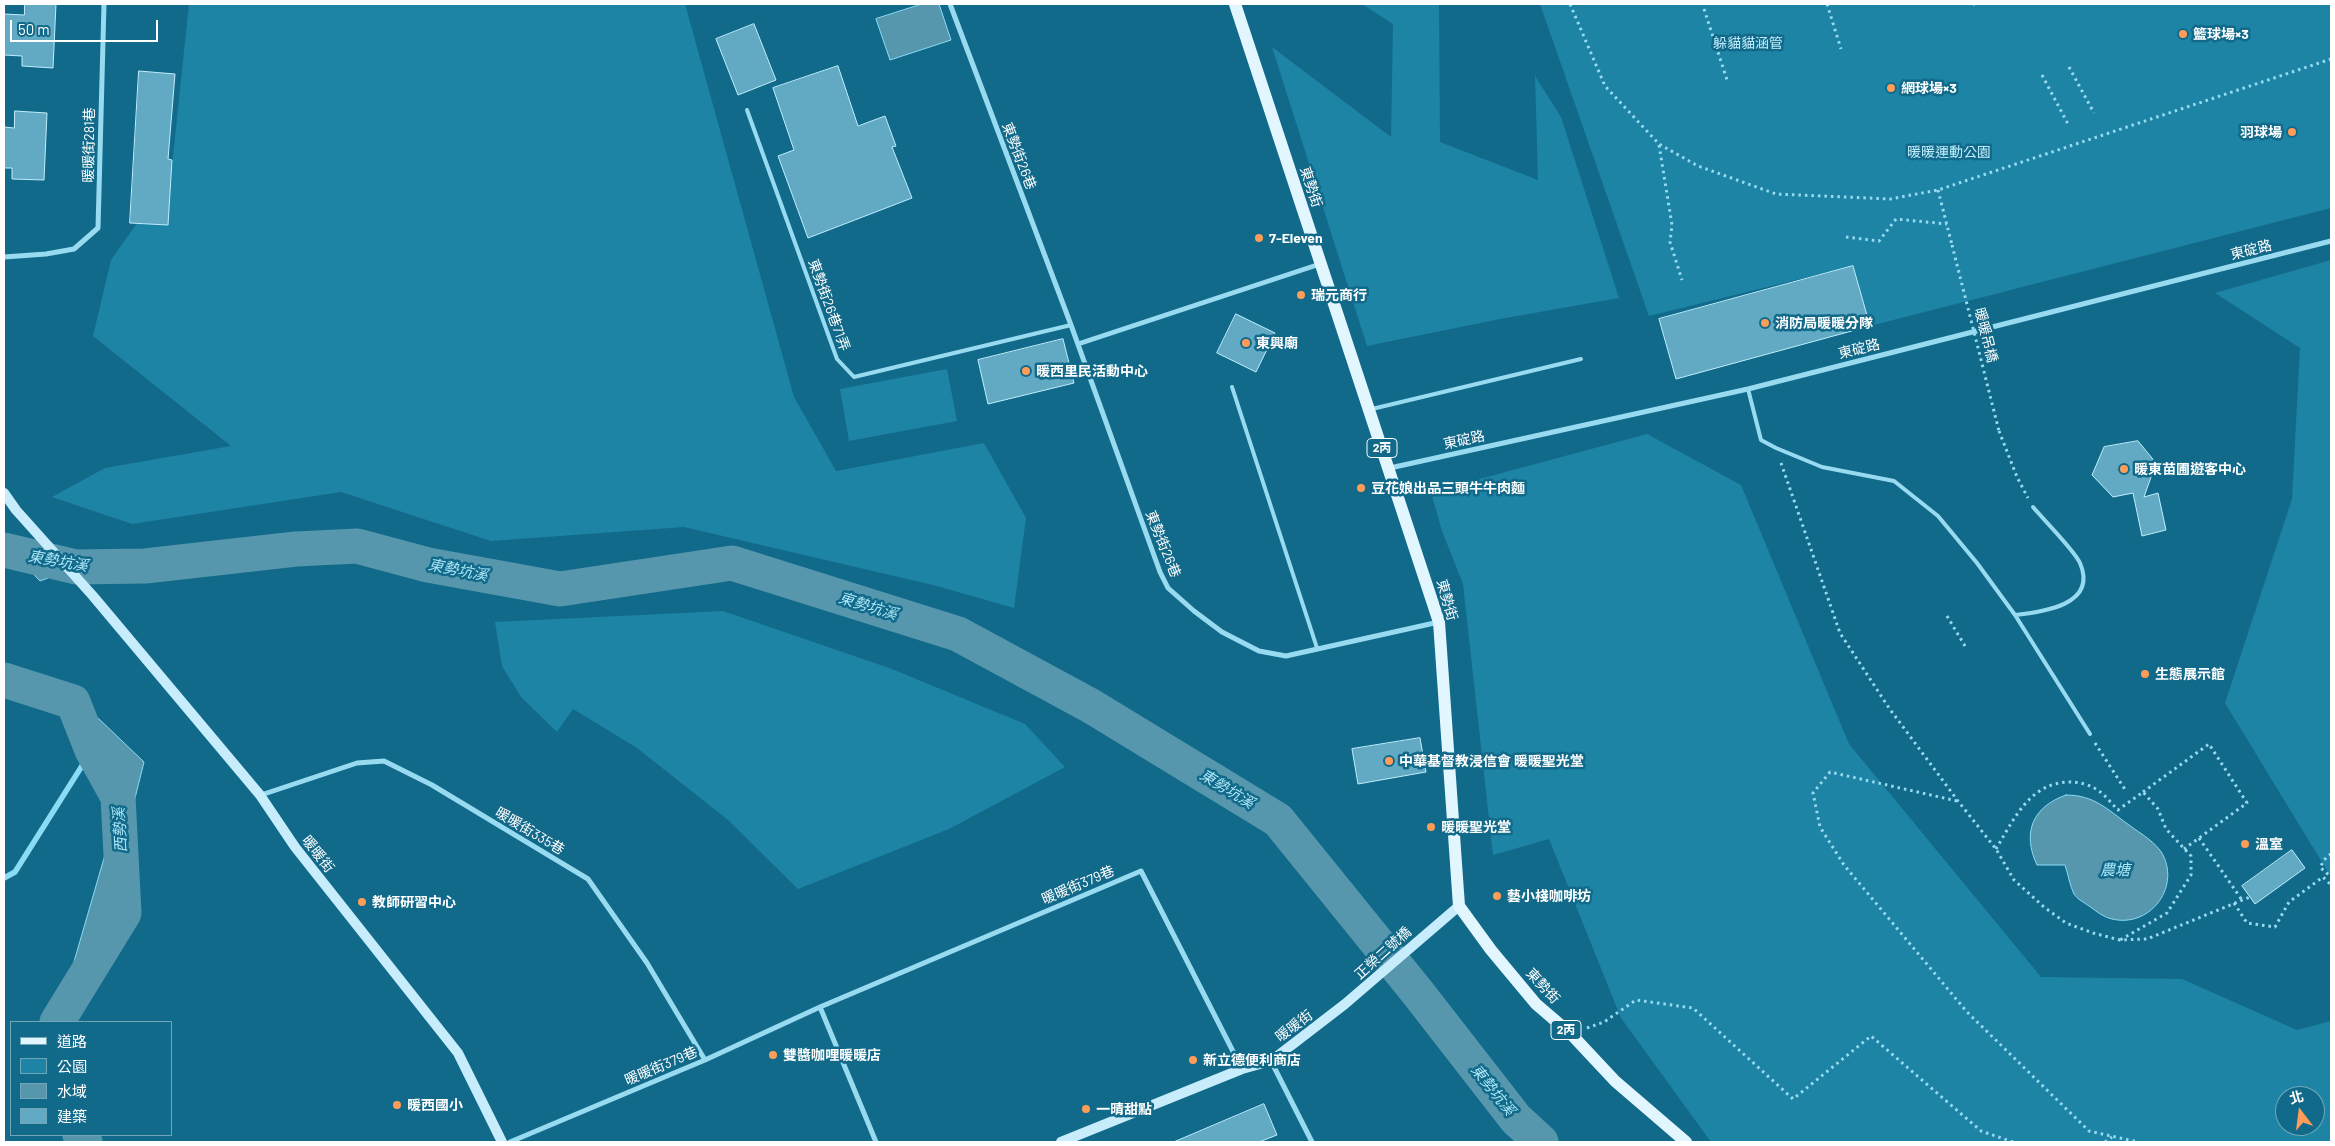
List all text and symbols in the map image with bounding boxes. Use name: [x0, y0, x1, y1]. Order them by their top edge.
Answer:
scale bar: [12, 10, 160, 42]
text: 50 m: [18, 20, 50, 38]
place label: 籃球場×3: [2193, 26, 2249, 42]
marker: 籃球場×3: [2177, 28, 2189, 40]
park label: 躲貓貓涵管: [1713, 35, 1783, 51]
place label: 網球場×3: [1901, 80, 1957, 96]
marker: 網球場×3: [1885, 82, 1897, 94]
street label: 暖暖街281巷: [80, 107, 98, 183]
street label: 東勢街26巷: [998, 120, 1040, 192]
place label: 羽球場: [2240, 124, 2282, 140]
marker: 羽球場: [2286, 126, 2298, 138]
park label: 暖暖運動公園: [1907, 144, 1991, 160]
street label: 東勢街: [1297, 164, 1325, 210]
place label: 7-Eleven: [1269, 230, 1323, 246]
marker: 7-Eleven: [1253, 232, 1265, 244]
street label: 東碇路: [2229, 237, 2273, 263]
street label: 東勢街26巷71弄: [805, 257, 853, 353]
place label: 瑞元商行: [1311, 287, 1367, 303]
marker: 瑞元商行: [1295, 289, 1307, 301]
street label: 暖暖吊橋: [1971, 306, 2001, 364]
place label: 消防局暖暖分隊: [1775, 315, 1873, 331]
marker: 消防局暖暖分隊: [1759, 317, 1771, 329]
place label: 東興廟: [1256, 335, 1298, 351]
street label: 東碇路: [1837, 336, 1881, 362]
marker: 東興廟: [1240, 337, 1252, 349]
place label: 暖西里民活動中心: [1036, 363, 1148, 379]
marker: 暖西里民活動中心: [1020, 365, 1032, 377]
street label: 東碇路: [1442, 427, 1486, 453]
road number: 2丙: [1367, 438, 1397, 458]
place label: 暖東苗圃遊客中心: [2134, 461, 2246, 477]
marker: 暖東苗圃遊客中心: [2118, 463, 2130, 475]
place label: 豆花娘出品三頭牛牛肉麵: [1371, 480, 1525, 496]
marker: 豆花娘出品三頭牛牛肉麵: [1355, 482, 1367, 494]
street label: 東勢街26巷: [1142, 508, 1184, 580]
water label: 東勢坑溪: [27, 547, 89, 575]
water label: 東勢坑溪: [427, 555, 489, 585]
street label: 東勢街: [1433, 577, 1461, 623]
water label: 東勢坑溪: [837, 589, 899, 623]
place label: 生態展示館: [2155, 666, 2225, 682]
marker: 生態展示館: [2139, 668, 2151, 680]
place label: 中華基督教浸信會 暖暖聖光堂: [1399, 753, 1584, 769]
marker: 中華基督教浸信會 暖暖聖光堂: [1383, 755, 1395, 767]
water label: 東勢坑溪: [1197, 766, 1257, 812]
street label: 暖暖街335巷: [492, 804, 568, 858]
water label: 西勢溪: [110, 807, 130, 853]
place label: 暖暖聖光堂: [1441, 819, 1511, 835]
marker: 暖暖聖光堂: [1425, 821, 1437, 833]
street label: 暖暖街: [298, 832, 338, 876]
place label: 溫室: [2255, 836, 2283, 852]
marker: 溫室: [2239, 838, 2251, 850]
water label: 農塘: [2100, 861, 2130, 879]
street label: 暖暖街379巷: [1039, 862, 1117, 908]
place label: 藝小棧咖啡坊: [1507, 888, 1591, 904]
marker: 藝小棧咖啡坊: [1491, 890, 1503, 902]
place label: 教師研習中心: [372, 894, 456, 910]
marker: 教師研習中心: [356, 896, 368, 908]
street label: 正榮二號橋: [1351, 923, 1415, 983]
street label: 東勢街: [1523, 965, 1563, 1007]
street label: 暖暖街: [1272, 1007, 1316, 1045]
road number: 2丙: [1551, 1020, 1581, 1040]
legend: [10, 1021, 172, 1136]
text: 道路: [57, 1032, 87, 1050]
street label: 暖暖街379巷: [622, 1043, 700, 1089]
place label: 雙醬咖哩暖暖店: [783, 1047, 881, 1063]
marker: 雙醬咖哩暖暖店: [767, 1049, 779, 1061]
place label: 新立德便利商店: [1203, 1052, 1301, 1068]
marker: 新立德便利商店: [1187, 1054, 1199, 1066]
text: 公園: [57, 1057, 87, 1075]
water label: 東勢坑溪: [1467, 1061, 1519, 1119]
text: 水域: [57, 1082, 87, 1100]
north arrow: [2275, 1086, 2325, 1136]
text: 北: [2287, 1087, 2305, 1107]
place label: 暖西國小: [407, 1097, 463, 1113]
marker: 暖西國小: [391, 1099, 403, 1111]
place label: 一晴甜點: [1096, 1101, 1152, 1117]
marker: 一晴甜點: [1080, 1103, 1092, 1115]
text: 建築: [57, 1107, 87, 1125]

